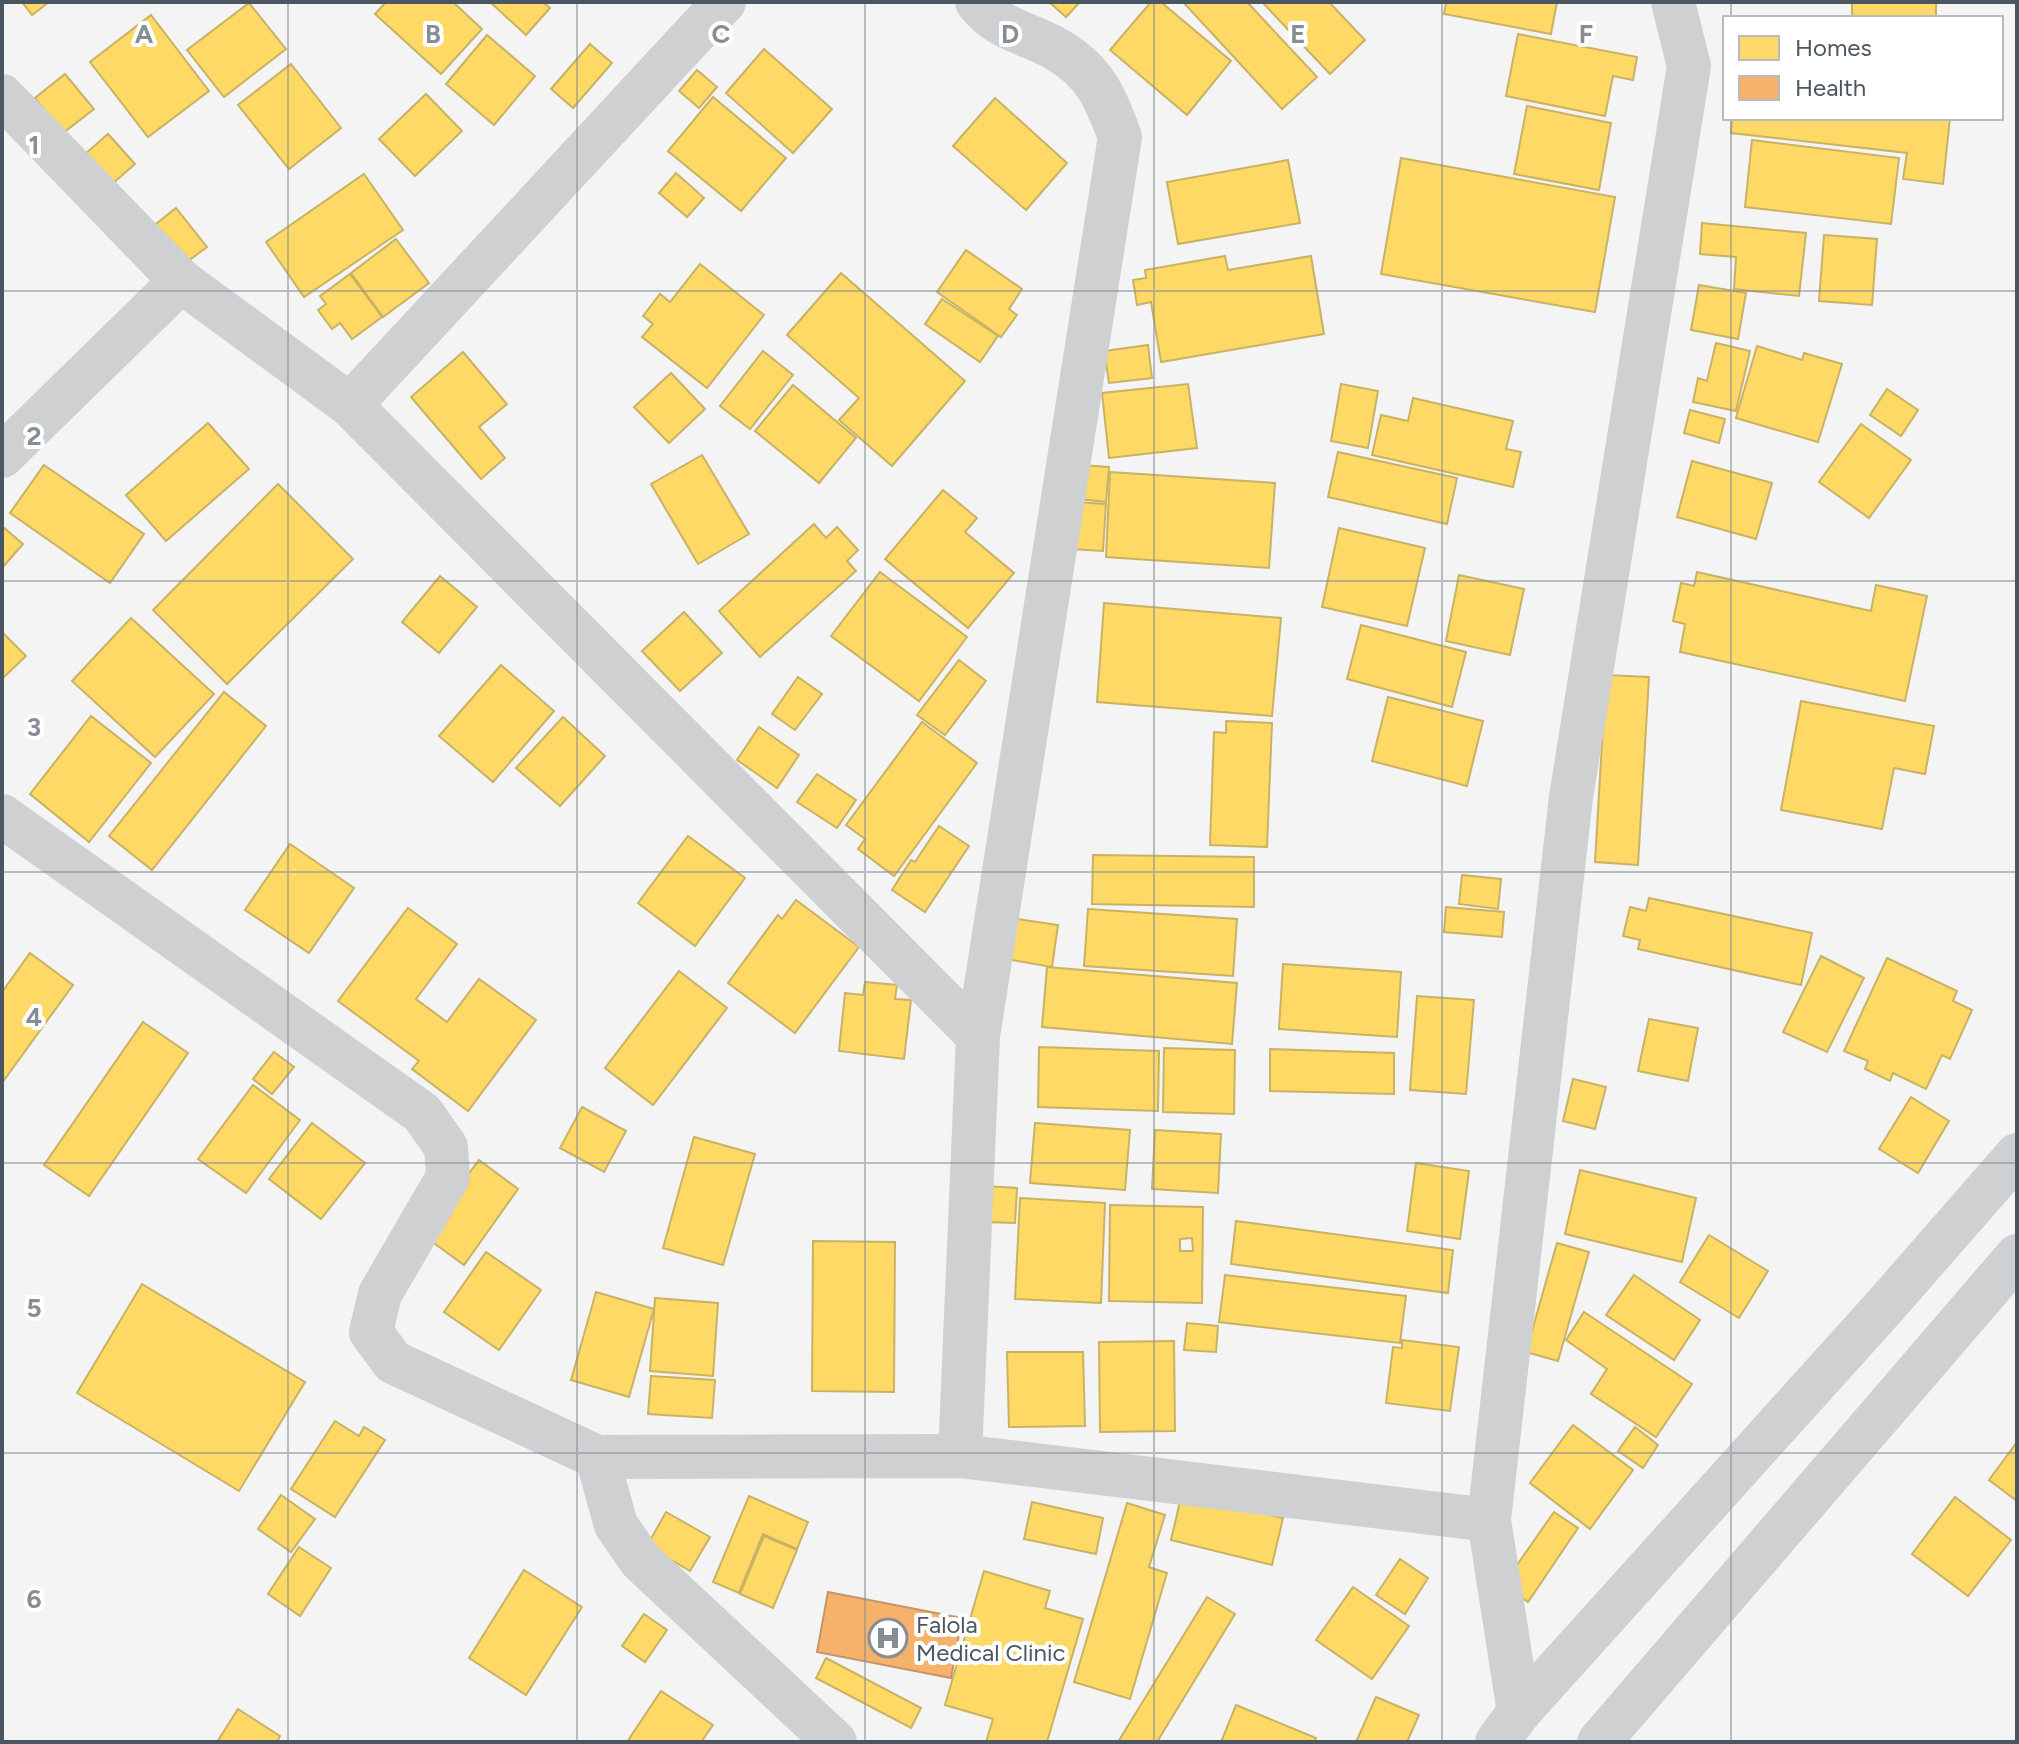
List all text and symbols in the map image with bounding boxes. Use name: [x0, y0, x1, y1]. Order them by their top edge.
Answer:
legend: [1723, 16, 2003, 120]
text: A: [135, 18, 154, 50]
text: B: [425, 18, 441, 50]
text: C: [712, 18, 731, 50]
text: D: [1001, 18, 1019, 50]
text: E: [1290, 18, 1306, 50]
text: F: [1579, 18, 1593, 50]
text: Homes: [1795, 33, 1872, 62]
text: Health: [1795, 73, 1866, 102]
text: 1: [29, 129, 39, 161]
text: 2: [26, 420, 42, 452]
text: 3: [27, 711, 41, 743]
text: 4: [26, 1001, 42, 1033]
text: 5: [26, 1292, 42, 1324]
text: 6: [26, 1583, 42, 1615]
place label: Falola Medical Clinic: [916, 1610, 1066, 1667]
hospital icon: Falola Medical Clinic: [867, 1617, 909, 1659]

